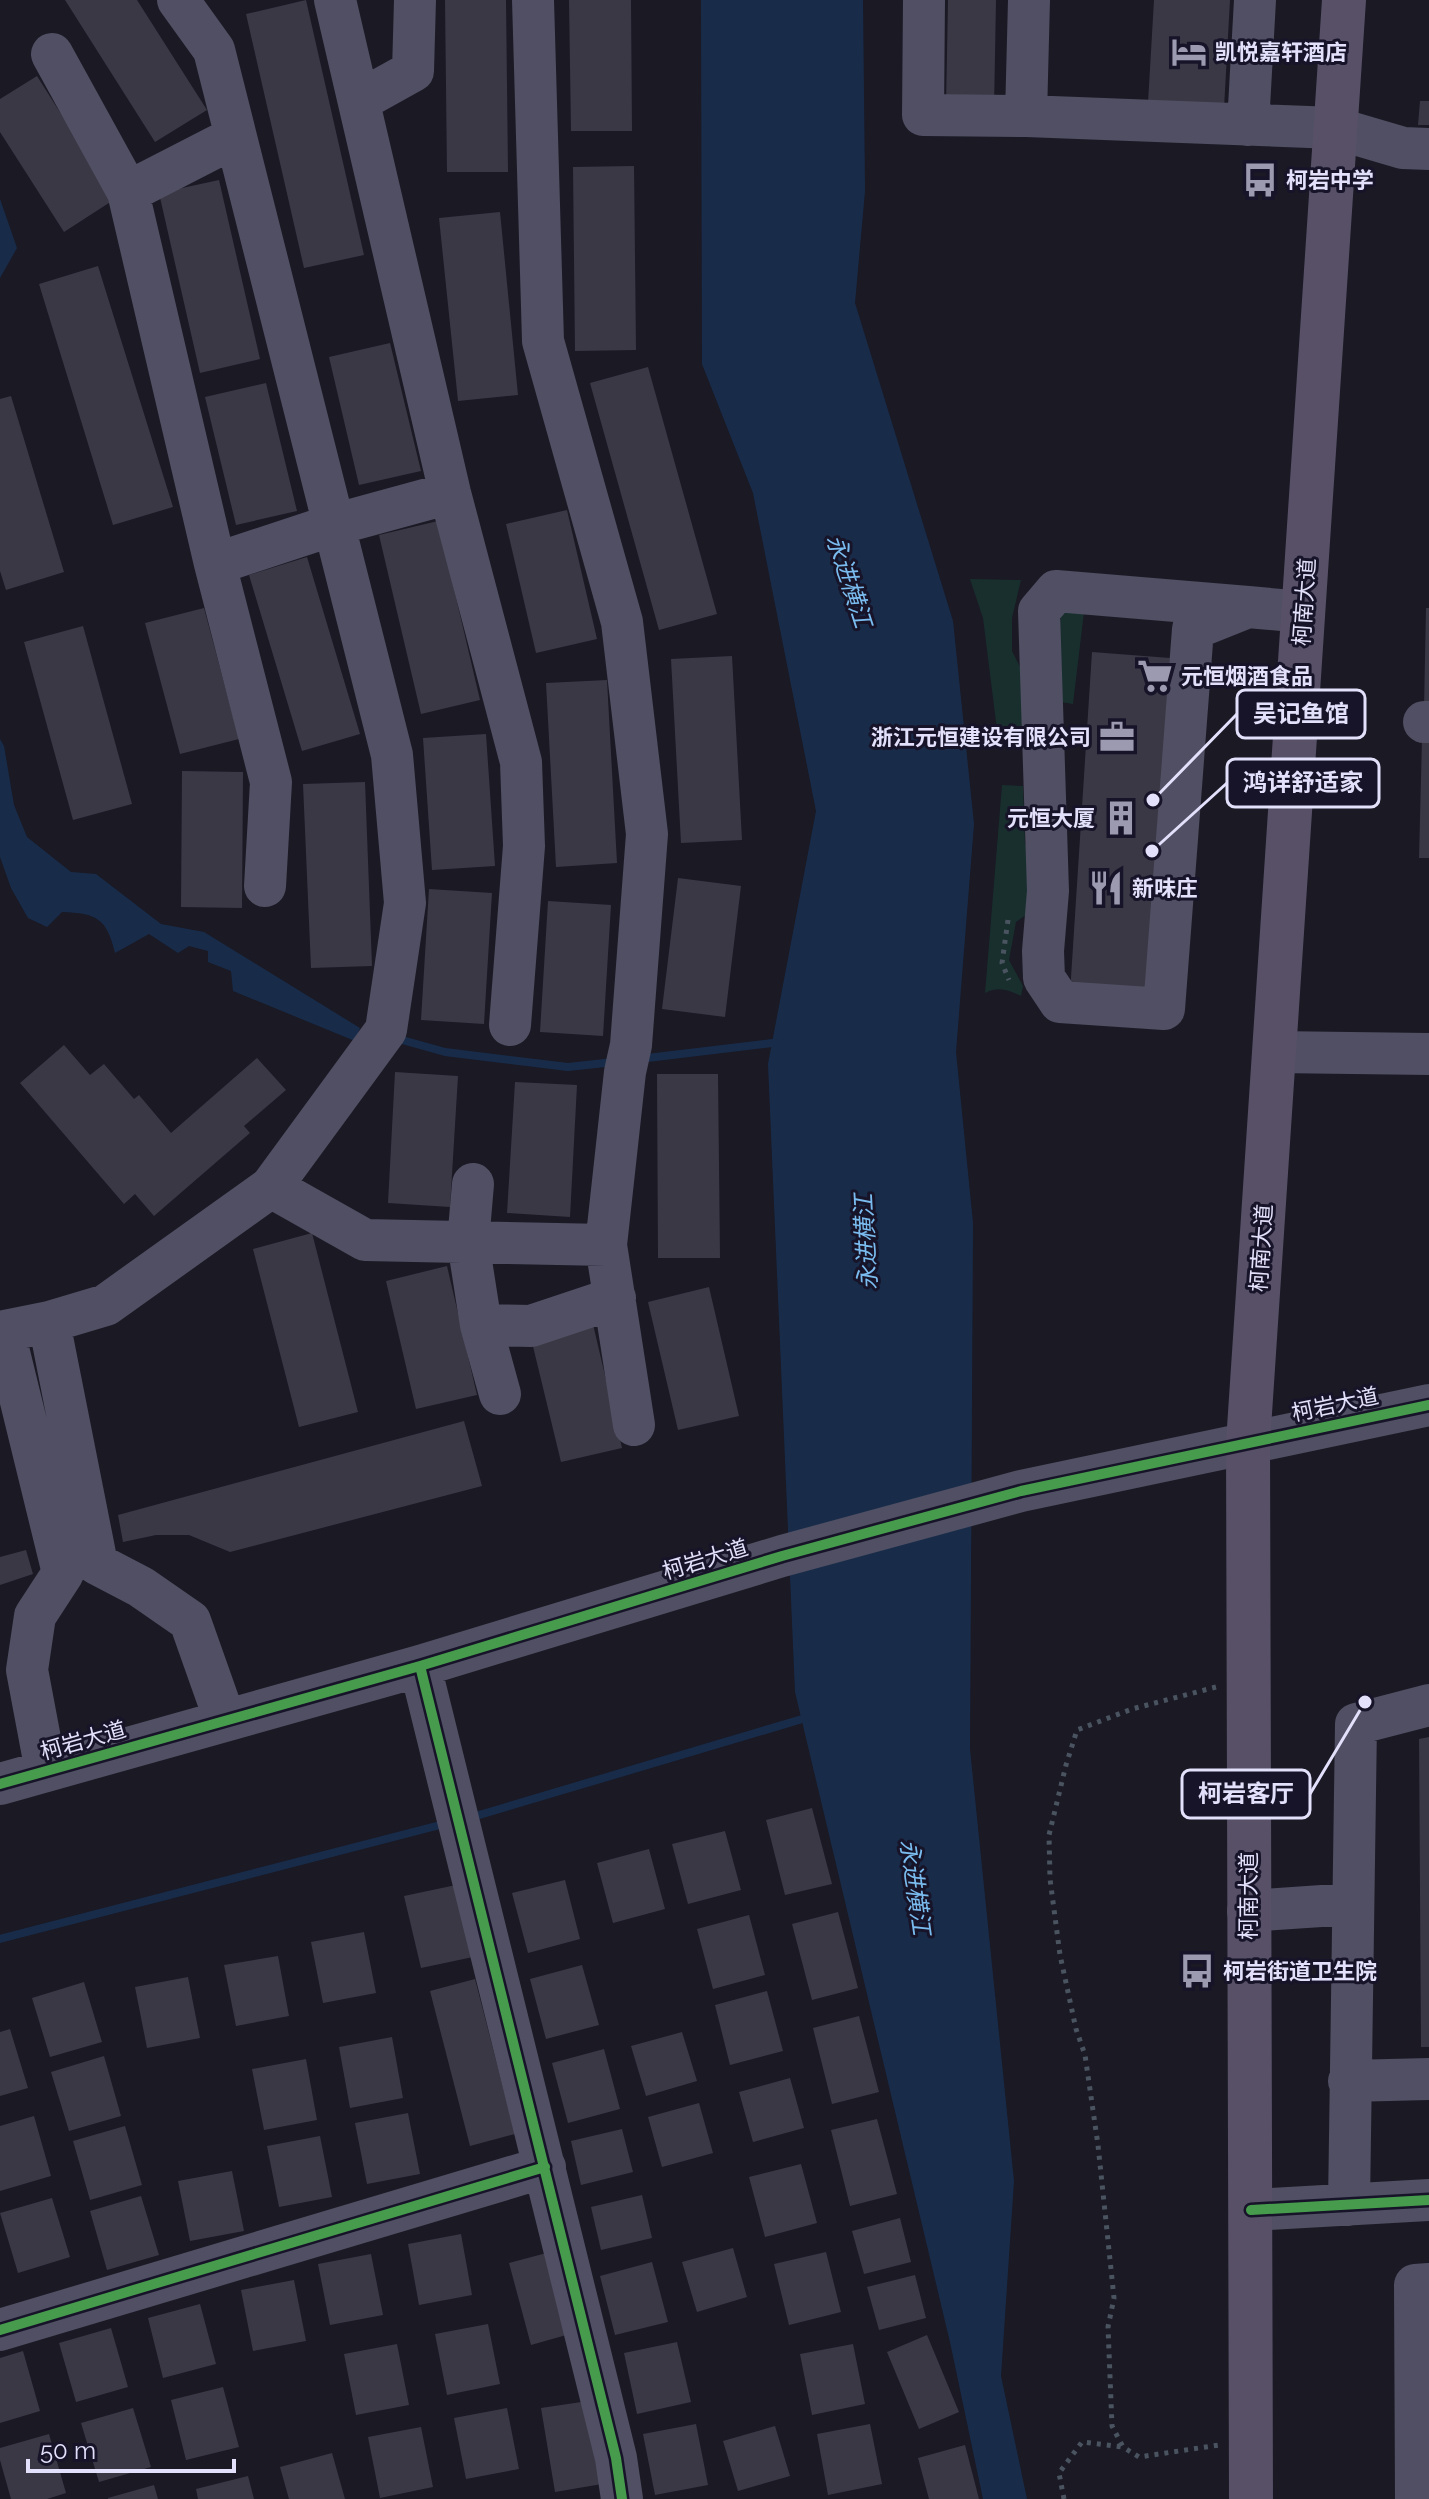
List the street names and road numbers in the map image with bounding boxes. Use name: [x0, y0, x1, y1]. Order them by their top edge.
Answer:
street label: 柯南大道: [1288, 557, 1320, 647]
street label: 柯南大道: [1245, 1203, 1277, 1293]
street label: 柯岩大道: [1289, 1382, 1381, 1426]
street label: 柯岩大道: [659, 1534, 751, 1584]
street label: 柯岩大道: [37, 1715, 129, 1765]
street label: 柯南大道: [1235, 1852, 1261, 1940]

